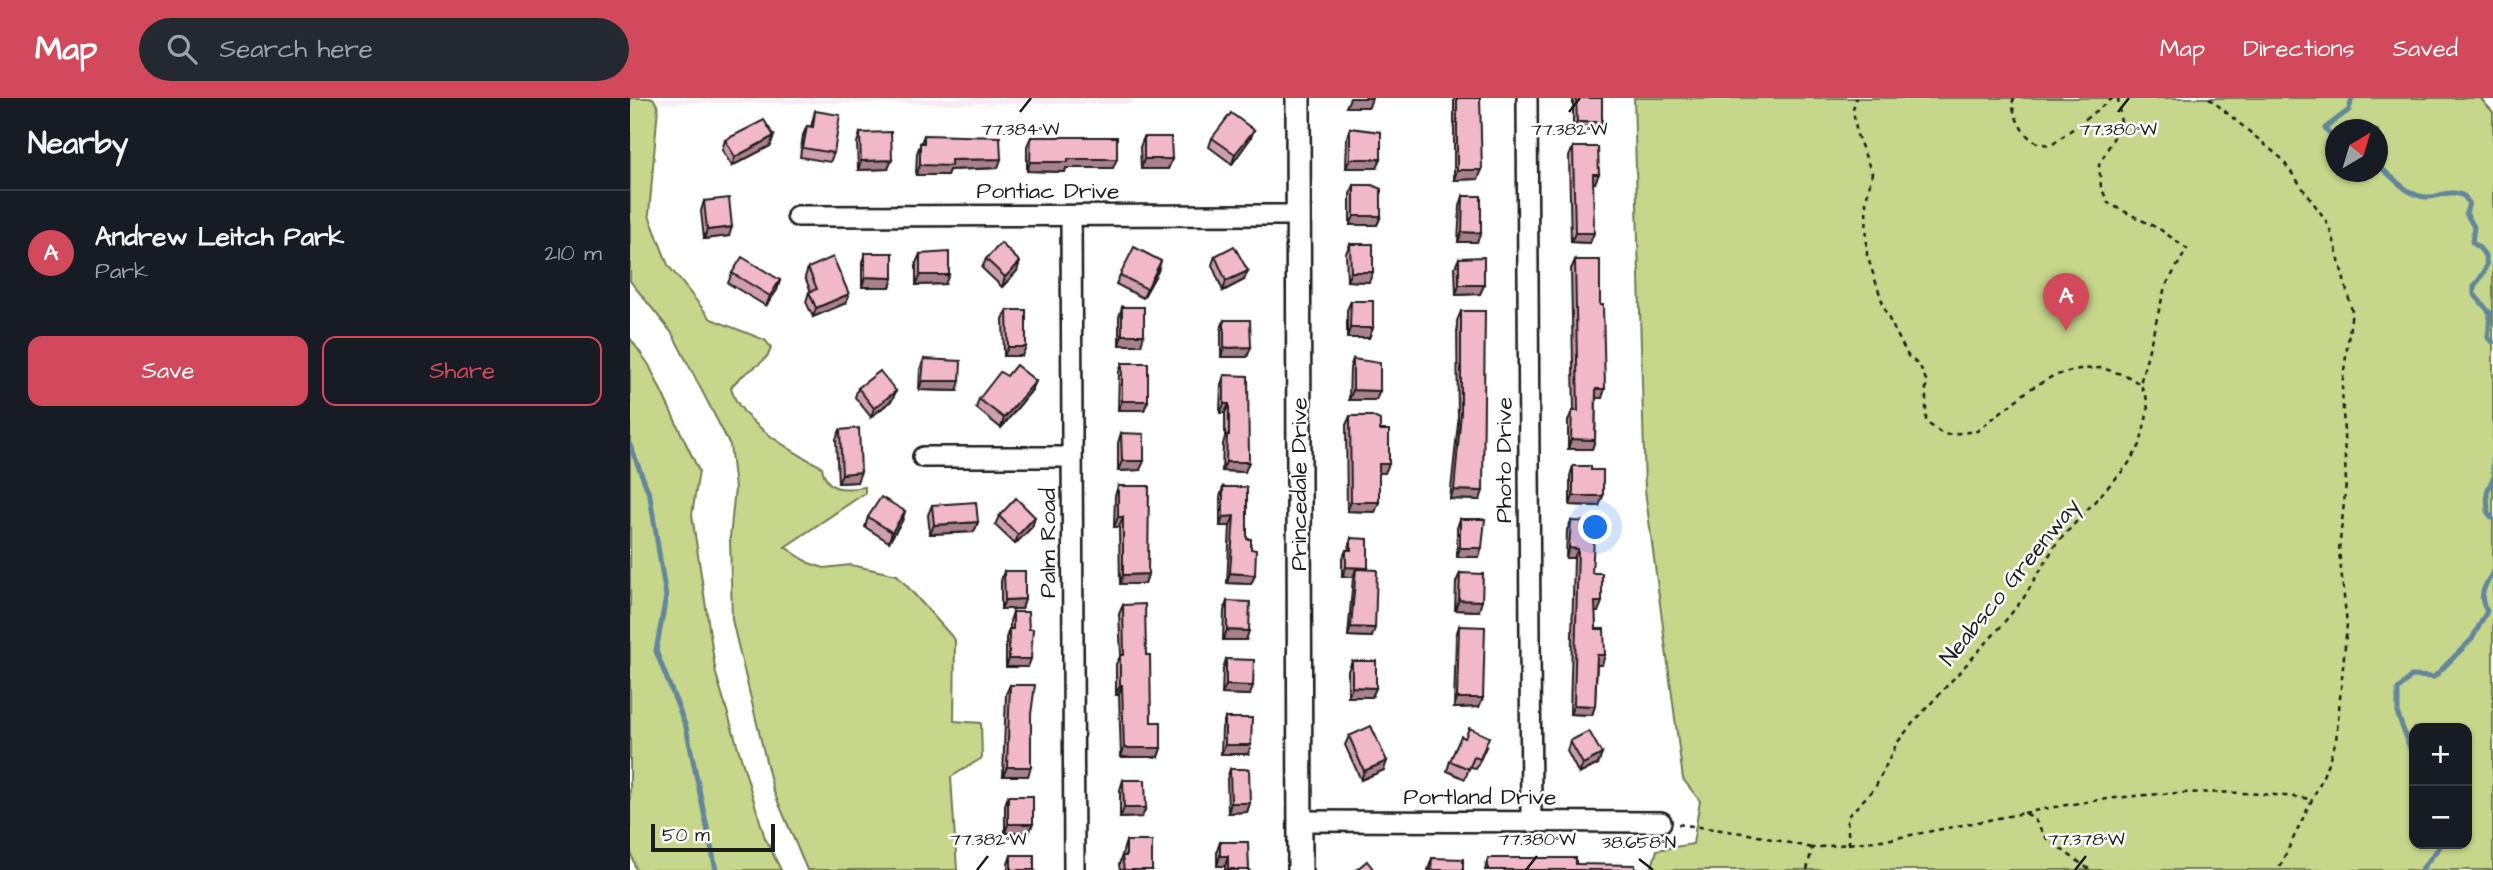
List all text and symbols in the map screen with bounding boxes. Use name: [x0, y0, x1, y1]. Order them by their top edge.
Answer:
search box: [139, 18, 629, 81]
text: Map: [35, 26, 97, 72]
icon: search: [163, 30, 201, 68]
text: Search here: [219, 31, 373, 67]
text: Map: [2160, 32, 2205, 66]
text: Directions: [2243, 32, 2355, 66]
text: Saved: [2393, 32, 2458, 66]
text: 77.384°W: [981, 117, 1059, 142]
text: 77.382°W: [1531, 117, 1607, 142]
text: 77.380°W: [2079, 117, 2157, 142]
north arrow: [2325, 119, 2388, 182]
text: Nearby: [28, 123, 128, 165]
street label: Pontiac Drive: [977, 175, 1119, 207]
text: Andrew Leitch Park: [95, 219, 344, 255]
text: A: [44, 237, 58, 269]
text: 210 m: [544, 237, 602, 269]
text: Park: [95, 255, 148, 287]
pin: A: [2043, 273, 2089, 331]
button: Save: [28, 336, 308, 406]
button: Share: [322, 336, 602, 406]
street label: Princedale Drive: [1283, 397, 1315, 571]
street label: Photo Drive: [1488, 397, 1520, 523]
street label: Palm Road: [1032, 488, 1064, 598]
street label: Neabsco Greenway: [1932, 491, 2089, 673]
your location: [1578, 510, 1612, 544]
map controls: [2409, 723, 2472, 849]
button: +: [2409, 723, 2472, 786]
street label: Portland Drive: [1404, 781, 1556, 813]
button: −: [2409, 786, 2472, 849]
scale bar: [651, 821, 775, 853]
text: 50 m: [662, 822, 710, 849]
text: 77.382°W: [950, 827, 1026, 852]
text: 77.380°W: [1498, 827, 1576, 852]
text: 77.378°W: [2047, 827, 2125, 852]
text: 38.658°N: [1602, 830, 1676, 855]

